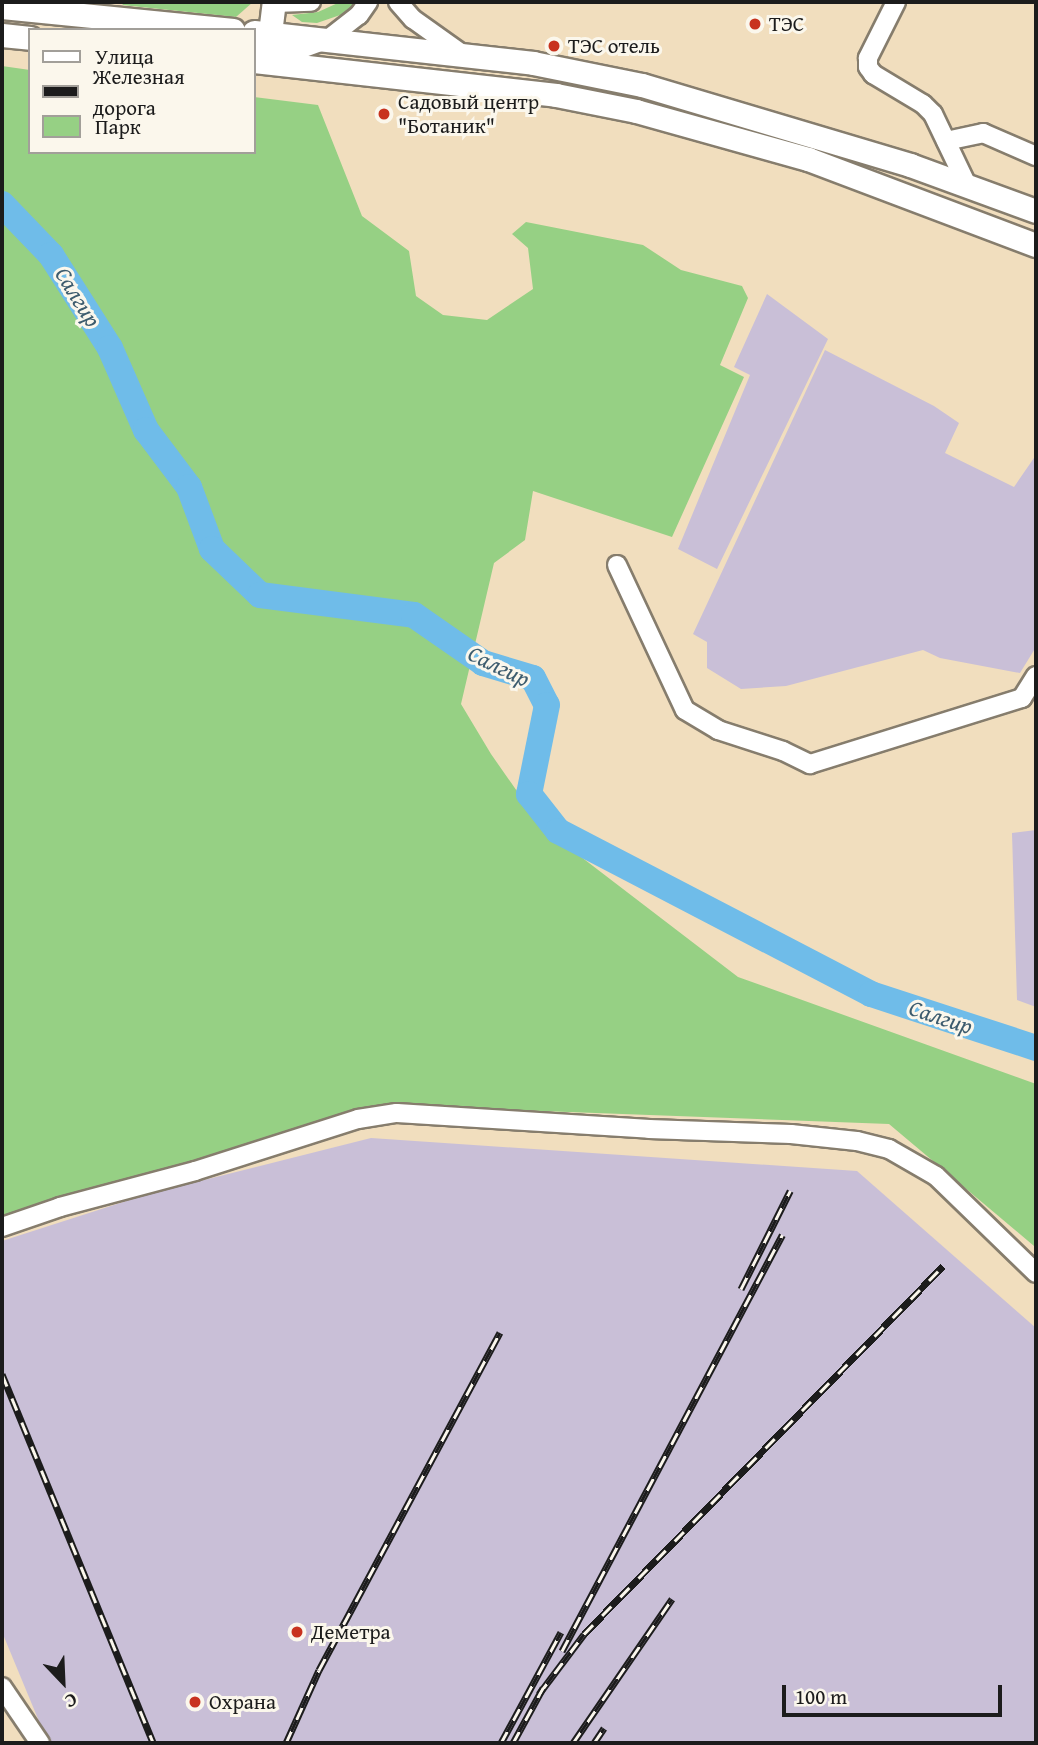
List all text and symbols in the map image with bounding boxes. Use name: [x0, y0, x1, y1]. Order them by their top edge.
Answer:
place label: ТЭС: [769, 11, 804, 37]
marker: ТЭС: [747, 16, 763, 32]
legend: [28, 28, 256, 154]
place label: ТЭС отель: [568, 33, 660, 59]
marker: ТЭС отель: [546, 38, 562, 54]
text: Улица: [95, 41, 154, 72]
text: Железная дорога: [93, 61, 185, 123]
place label: Садовый центр "Ботаник": [398, 89, 539, 139]
marker: Садовый центр "Ботаник": [376, 106, 392, 122]
text: Парк: [95, 111, 141, 142]
water label: Салгир: [49, 262, 107, 332]
water label: Салгир: [464, 639, 534, 693]
water label: Салгир: [906, 994, 976, 1040]
place label: Деметра: [311, 1619, 391, 1645]
marker: Деметра: [289, 1624, 305, 1640]
north arrow: [28, 1647, 98, 1717]
scale bar: [786, 1672, 1006, 1716]
text: 100 m: [795, 1681, 847, 1712]
text: С: [61, 1686, 82, 1716]
place label: Охрана: [209, 1689, 276, 1715]
marker: Охрана: [187, 1694, 203, 1710]

